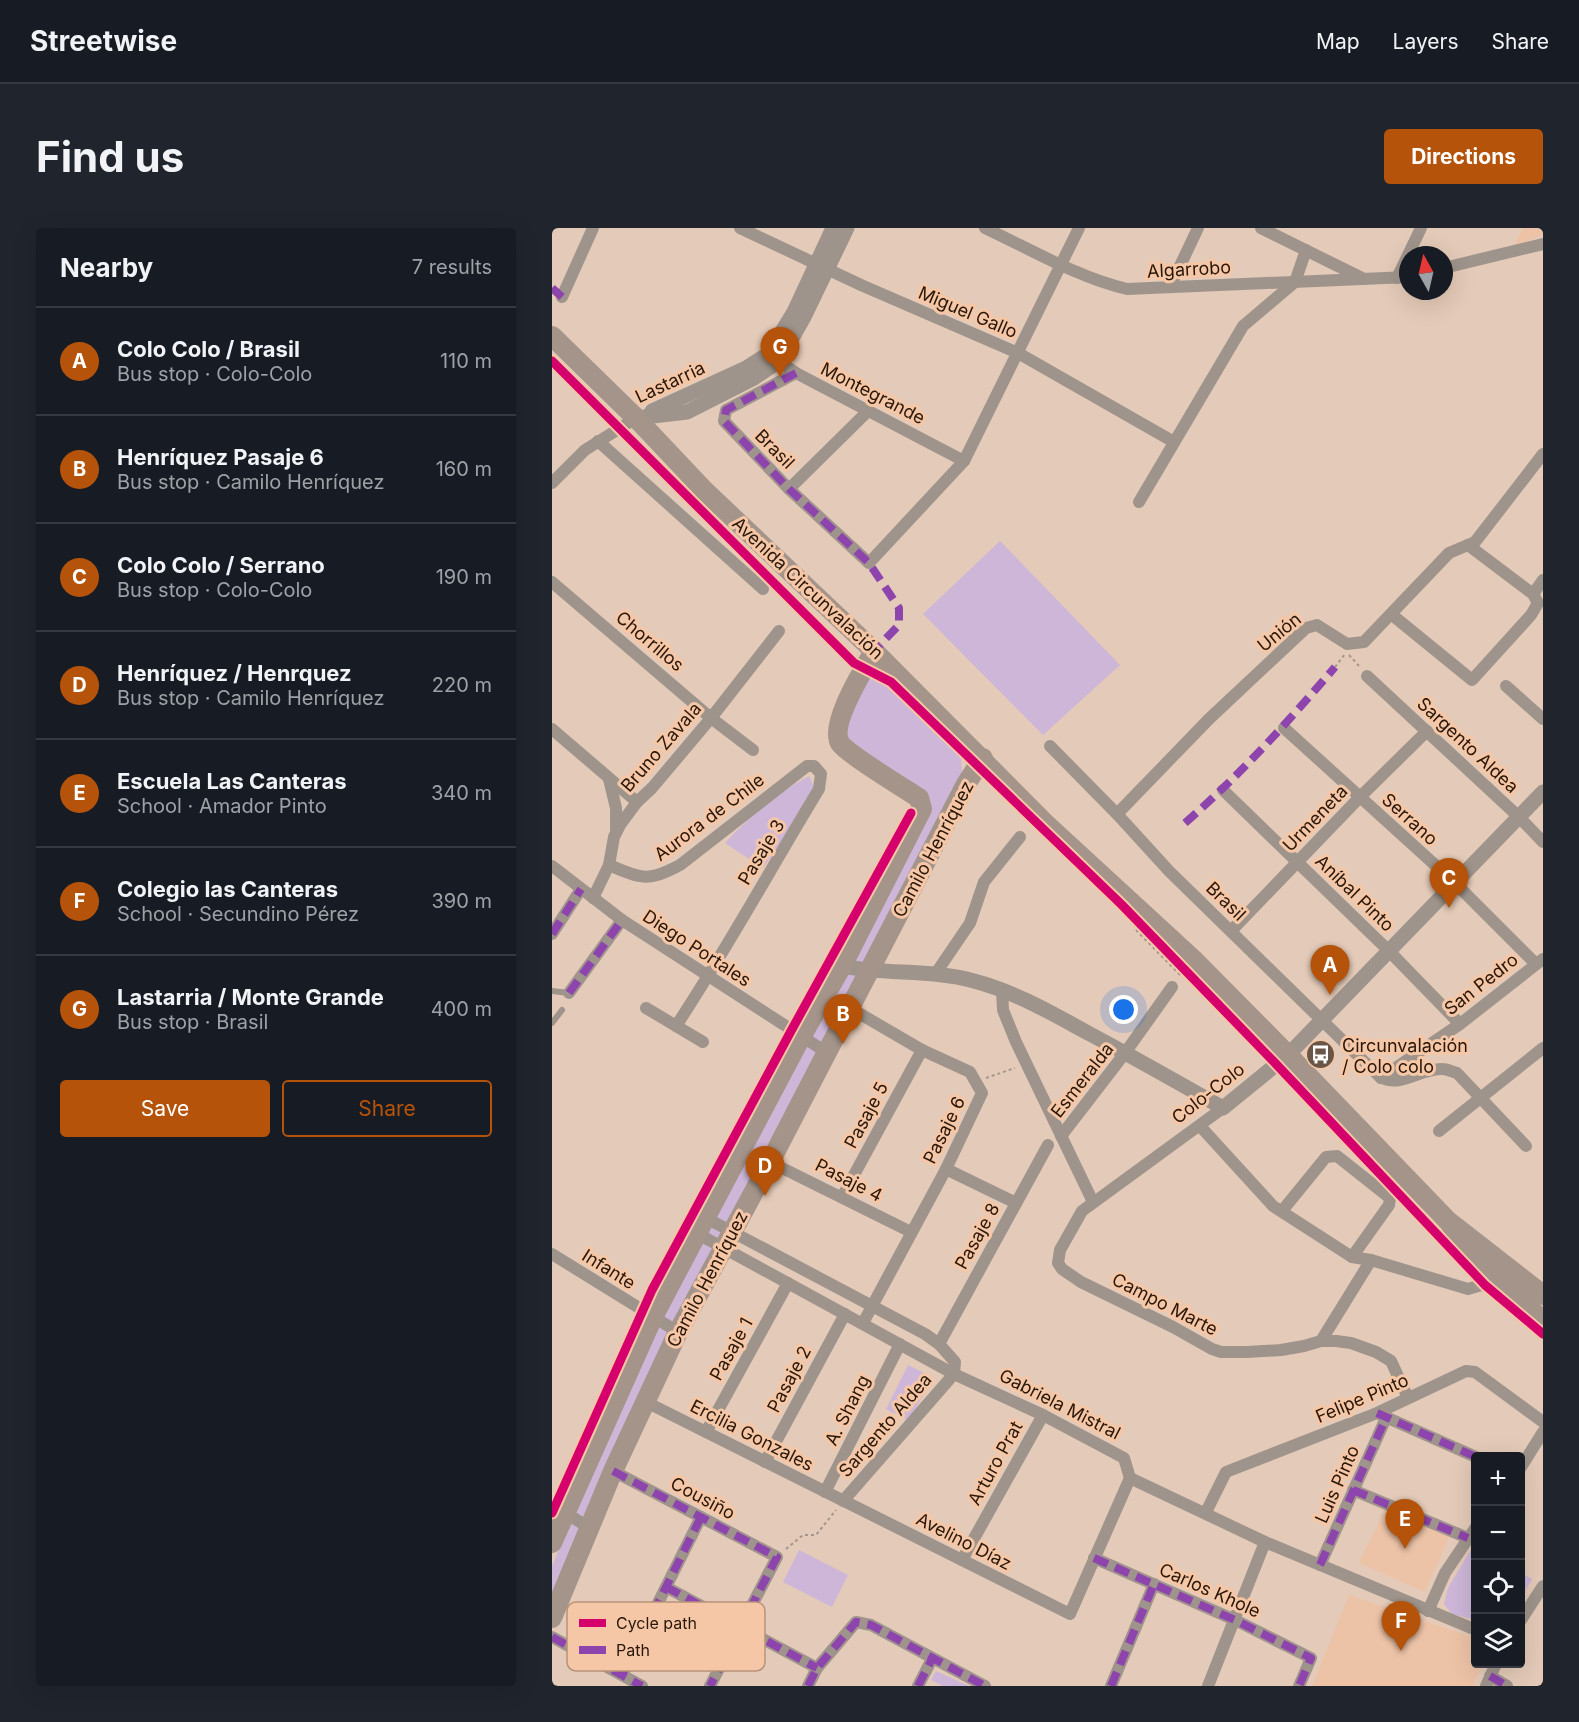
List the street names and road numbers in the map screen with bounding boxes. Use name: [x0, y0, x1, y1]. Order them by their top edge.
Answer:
street label: Algarrobo: [1146, 256, 1232, 282]
street label: Miguel Gallo: [915, 282, 1021, 342]
street label: Lastarria: [632, 357, 708, 407]
street label: Montegrande: [817, 358, 929, 428]
street label: Brasil: [751, 425, 799, 473]
street label: Avenida Circunvalación: [728, 513, 888, 663]
street label: Chorrillos: [612, 607, 688, 675]
street label: Unión: [1253, 608, 1305, 656]
street label: Sargento Aldea: [1413, 693, 1523, 797]
street label: Bruno Zavala: [617, 698, 705, 796]
street label: Aurora de Chile: [650, 769, 768, 865]
street label: Camilo Henríquez: [888, 777, 978, 921]
street label: Urmeneta: [1278, 781, 1352, 855]
street label: Serrano: [1378, 789, 1442, 849]
street label: Pasaje 3: [733, 816, 789, 888]
street label: Aníbal Pinto: [1311, 850, 1399, 936]
street label: Brasil: [1202, 877, 1250, 925]
street label: Diego Portales: [639, 905, 755, 991]
street label: San Pedro: [1440, 949, 1522, 1019]
street label: Esmeralda: [1046, 1038, 1118, 1122]
street label: Colo-Colo: [1167, 1058, 1249, 1128]
street label: Pasaje 5: [840, 1078, 892, 1152]
street label: Pasaje 6: [919, 1093, 969, 1167]
street label: Pasaje 4: [812, 1154, 886, 1206]
street label: Pasaje 8: [950, 1199, 1004, 1273]
street label: Camilo Henríquez: [662, 1207, 752, 1351]
street label: Infante: [578, 1245, 640, 1293]
street label: Campo Marte: [1109, 1268, 1221, 1340]
street label: Pasaje 1: [705, 1314, 757, 1384]
street label: Pasaje 2: [763, 1342, 815, 1416]
street label: Gabriela Mistral: [996, 1364, 1124, 1444]
street label: Sargento Aldea: [834, 1369, 936, 1481]
street label: Felipe Pinto: [1312, 1369, 1412, 1427]
street label: A. Shang: [820, 1371, 874, 1449]
street label: Ercilia Gonzales: [687, 1395, 817, 1475]
street label: Arturo Prat: [963, 1417, 1027, 1509]
street label: Luis Pinto: [1311, 1442, 1363, 1526]
street label: Cousiño: [667, 1472, 739, 1524]
street label: Avelino Díaz: [913, 1508, 1015, 1574]
street label: Carlos Khole: [1156, 1558, 1264, 1622]

